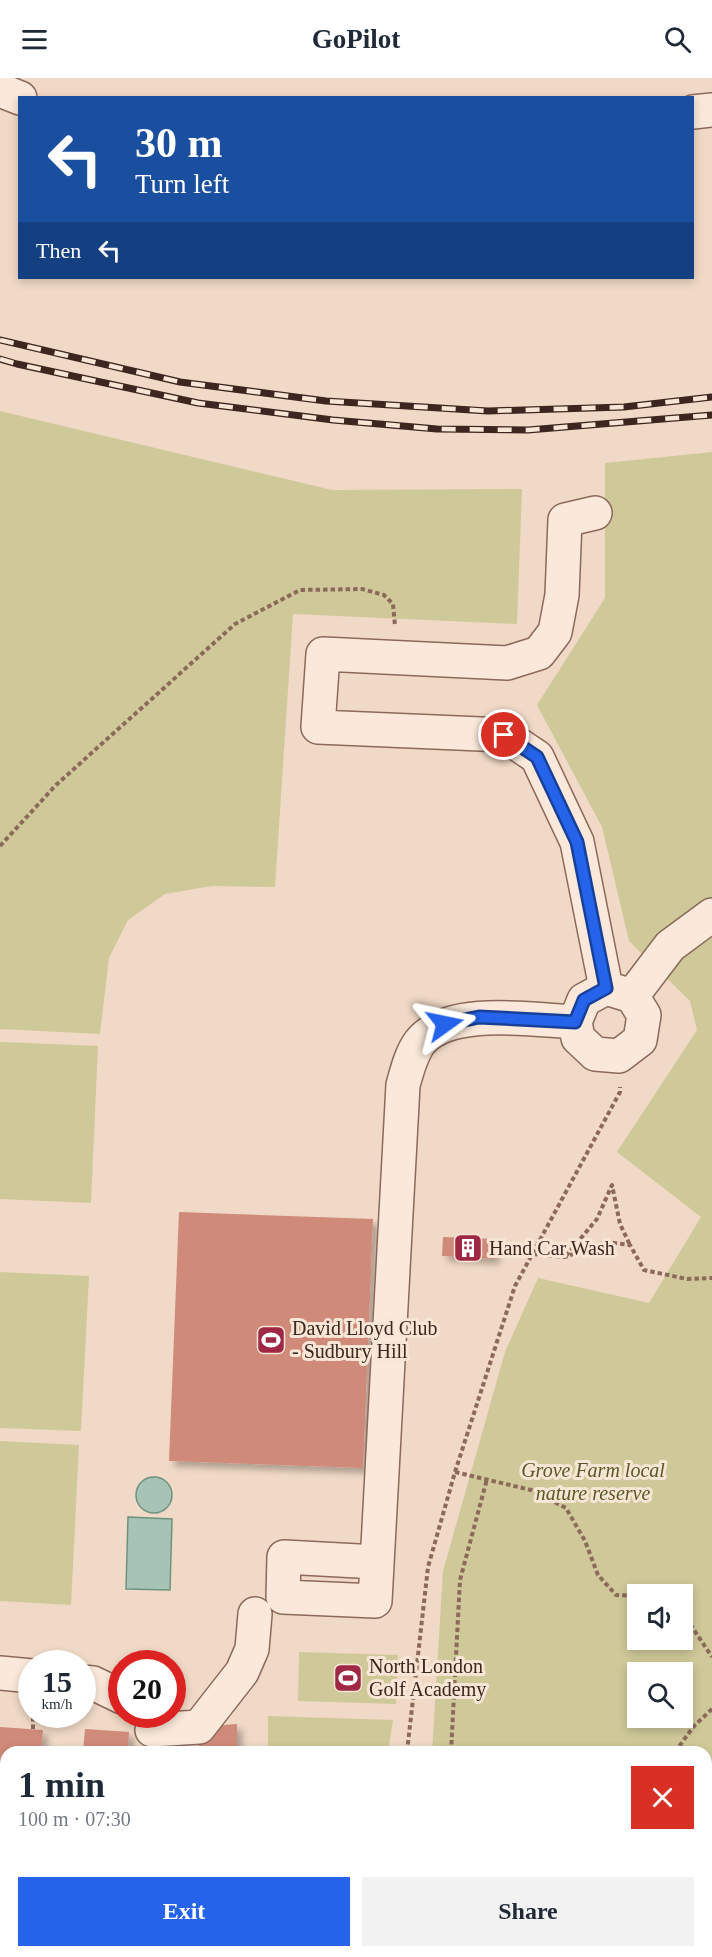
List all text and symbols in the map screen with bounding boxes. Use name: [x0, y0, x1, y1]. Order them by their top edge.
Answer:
icon: menu: [18, 23, 51, 56]
icon: search: [661, 23, 694, 56]
text: GoPilot: [312, 24, 400, 54]
icon: left: [36, 120, 114, 198]
text: 30 m: [135, 120, 223, 166]
text: Turn left: [135, 169, 229, 199]
icon: left: [93, 234, 126, 267]
text: Then: [36, 238, 81, 263]
pin: [478, 709, 529, 760]
icon: arrive: [487, 718, 520, 751]
position arrow: [413, 992, 477, 1056]
building icon: Hand Car Wash: [452, 1232, 484, 1264]
place label: Hand Car Wash: [489, 1237, 615, 1259]
place label: David Lloyd Club - Sudbury Hill: [292, 1317, 438, 1363]
sports icon: David Lloyd Club - Sudbury Hill: [255, 1324, 287, 1356]
park label: Grove Farm local nature reserve: [521, 1459, 665, 1504]
map controls: [627, 1584, 693, 1728]
button: sound: [627, 1584, 693, 1650]
speed limit sign: 20: [108, 1650, 186, 1728]
place label: North London Golf Academy: [369, 1655, 486, 1701]
sports icon: North London Golf Academy: [332, 1662, 364, 1694]
button: search: [627, 1662, 693, 1728]
text: 15: [42, 1665, 72, 1698]
text: km/h: [42, 1696, 72, 1712]
text: 1 min: [18, 1765, 105, 1805]
button: close: [631, 1766, 694, 1829]
text: 100 m · 07:30: [18, 1808, 131, 1830]
button: Exit: [18, 1877, 350, 1946]
button: Share: [362, 1877, 694, 1946]

